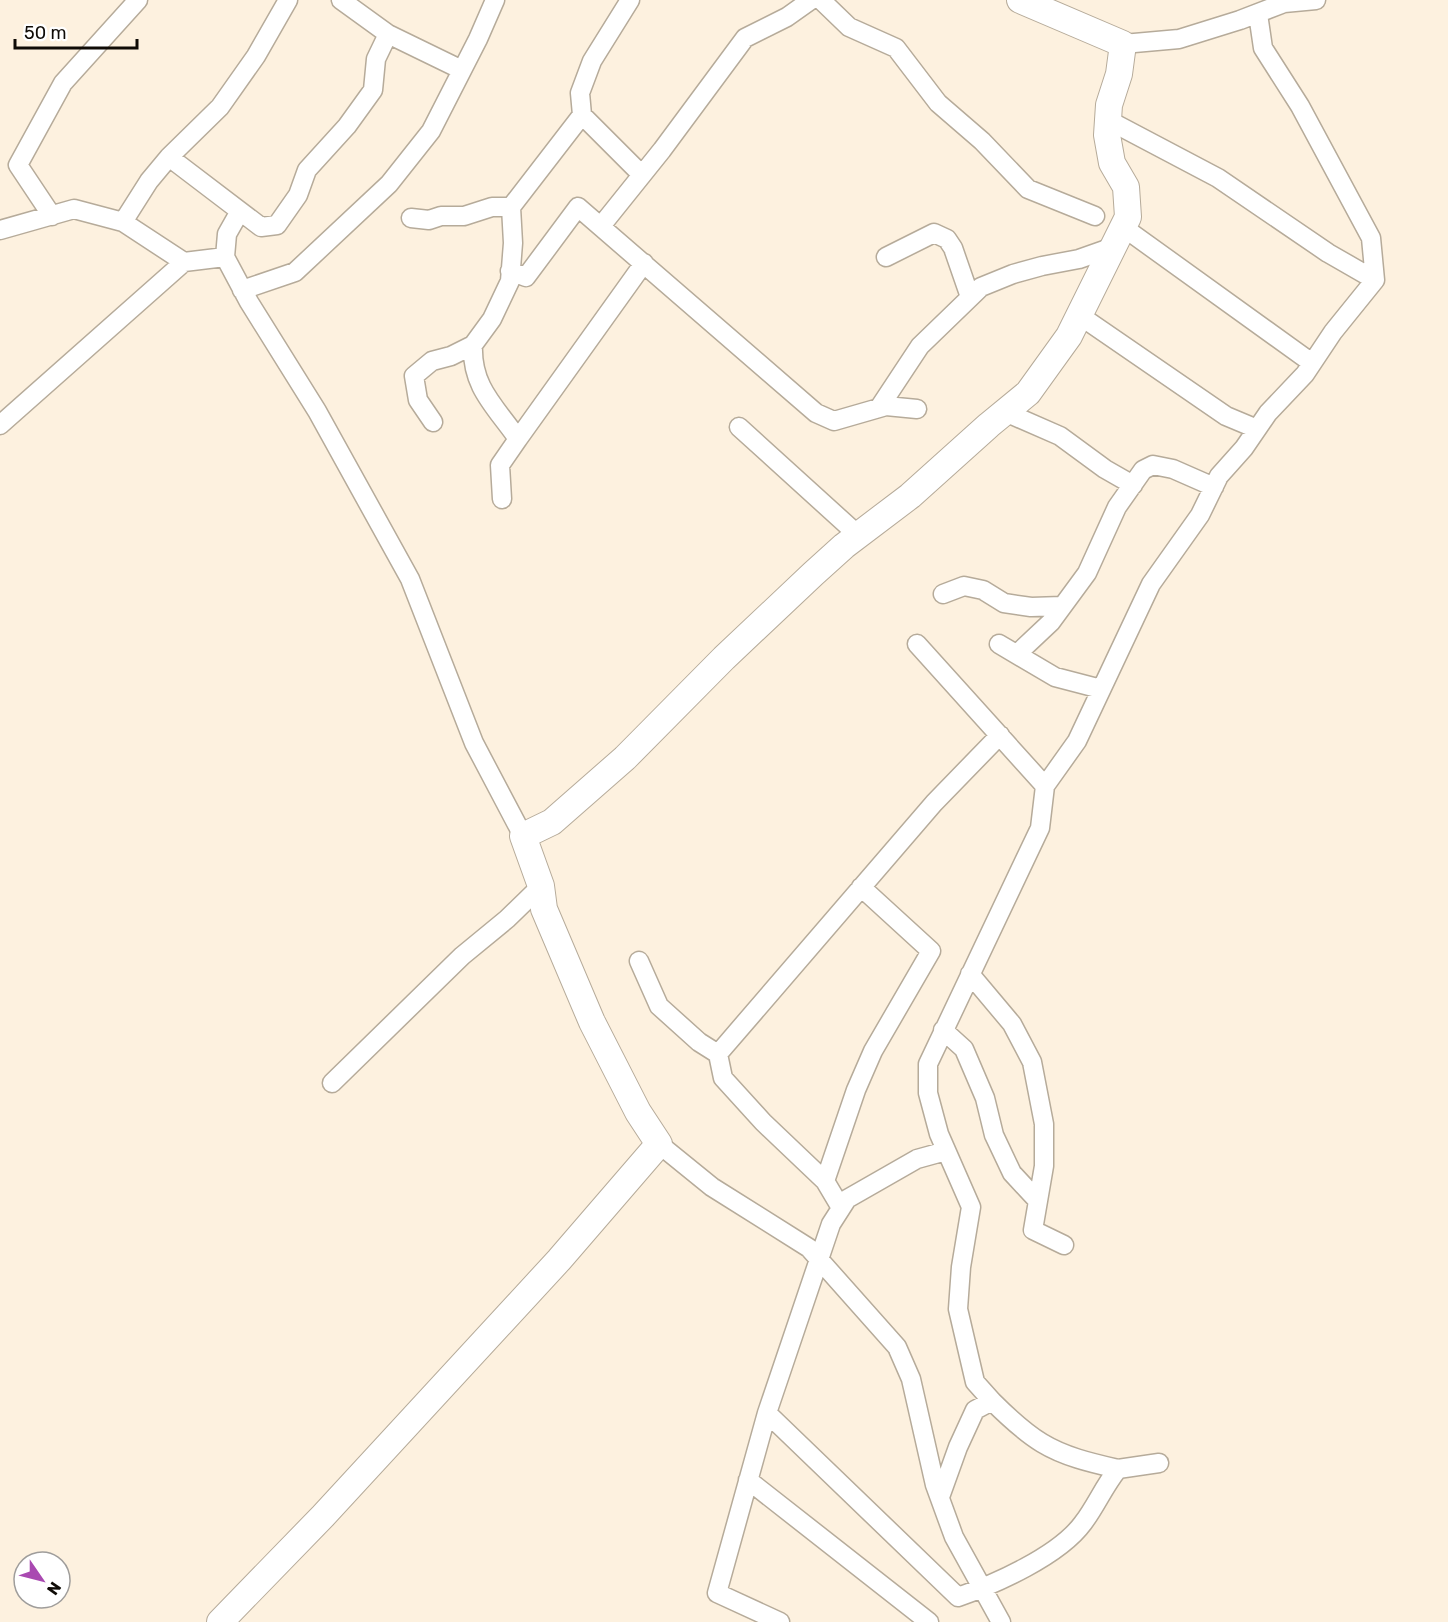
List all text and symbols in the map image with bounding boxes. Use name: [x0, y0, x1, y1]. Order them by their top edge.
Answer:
scale bar: [15, 12, 136, 50]
text: 50 m: [24, 22, 67, 44]
north arrow: [12, 1550, 72, 1610]
text: N: [43, 1578, 65, 1598]

